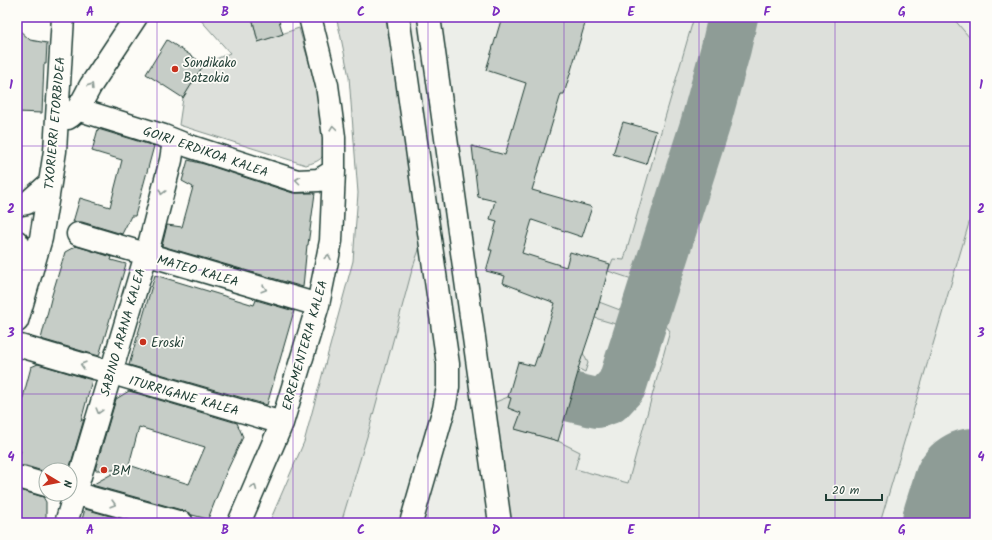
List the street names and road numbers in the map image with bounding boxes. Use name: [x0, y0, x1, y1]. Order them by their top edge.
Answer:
street label: TXORIERRI ETORBIDEA: [39, 56, 72, 190]
street label: GOIRI ERDIKOA KALEA: [140, 121, 271, 184]
street label: MATEO KALEA: [154, 250, 241, 293]
street label: SABINO ARANA KALEA: [95, 266, 152, 399]
street label: ERREMENTERIA KALEA: [277, 278, 334, 413]
street label: ITURRIGANE KALEA: [126, 371, 241, 422]

